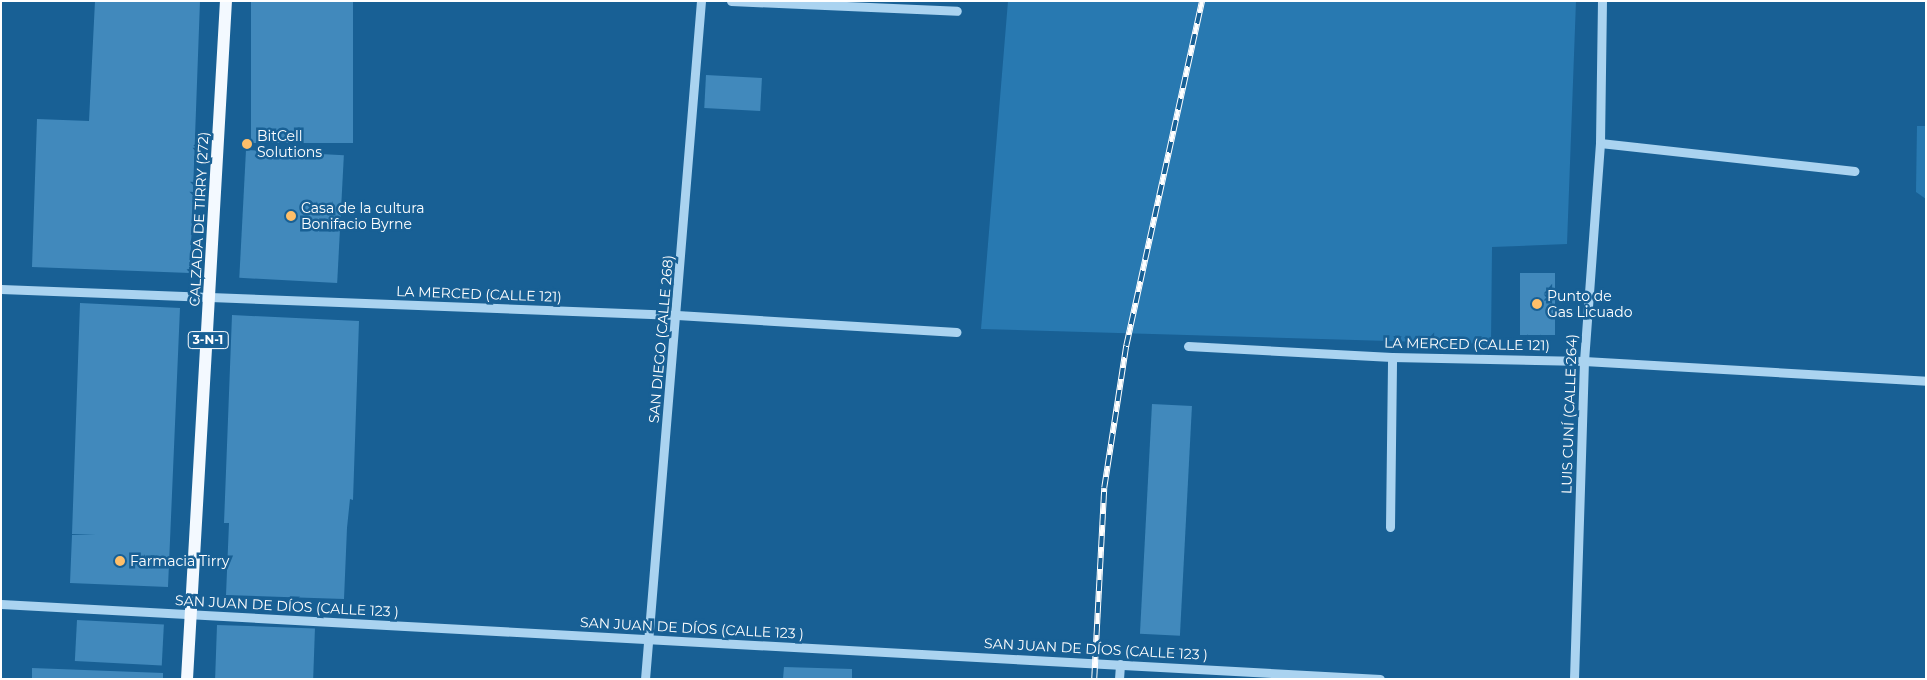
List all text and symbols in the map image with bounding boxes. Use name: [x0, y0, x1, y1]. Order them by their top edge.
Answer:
place label: BitCell Solutions: [257, 128, 322, 160]
street label: CALZADA DE TIRRY (272): [186, 131, 212, 307]
marker: BitCell Solutions: [241, 138, 253, 150]
place label: Casa de la cultura Bonifacio Byrne: [301, 200, 424, 232]
marker: Casa de la cultura Bonifacio Byrne: [285, 210, 297, 222]
street label: SAN DIEGO (CALLE 268): [645, 254, 677, 424]
street label: LA MERCED (CALLE 121): [396, 283, 562, 305]
place label: Punto de Gas Licuado: [1547, 288, 1632, 321]
marker: Punto de Gas Licuado: [1531, 298, 1543, 310]
road number: 3-N-1: [187, 330, 229, 350]
street label: LA MERCED (CALLE 121): [1384, 334, 1550, 354]
street label: LUIS CUNÍ (CALLE 264): [1558, 334, 1580, 494]
place label: Farmacia Tirry: [130, 553, 229, 569]
marker: Farmacia Tirry: [114, 555, 126, 567]
street label: SAN JUAN DE DÍOS (CALLE 123 ): [175, 592, 399, 620]
street label: SAN JUAN DE DÍOS (CALLE 123 ): [580, 614, 804, 642]
street label: SAN JUAN DE DÍOS (CALLE 123 ): [984, 635, 1208, 663]

